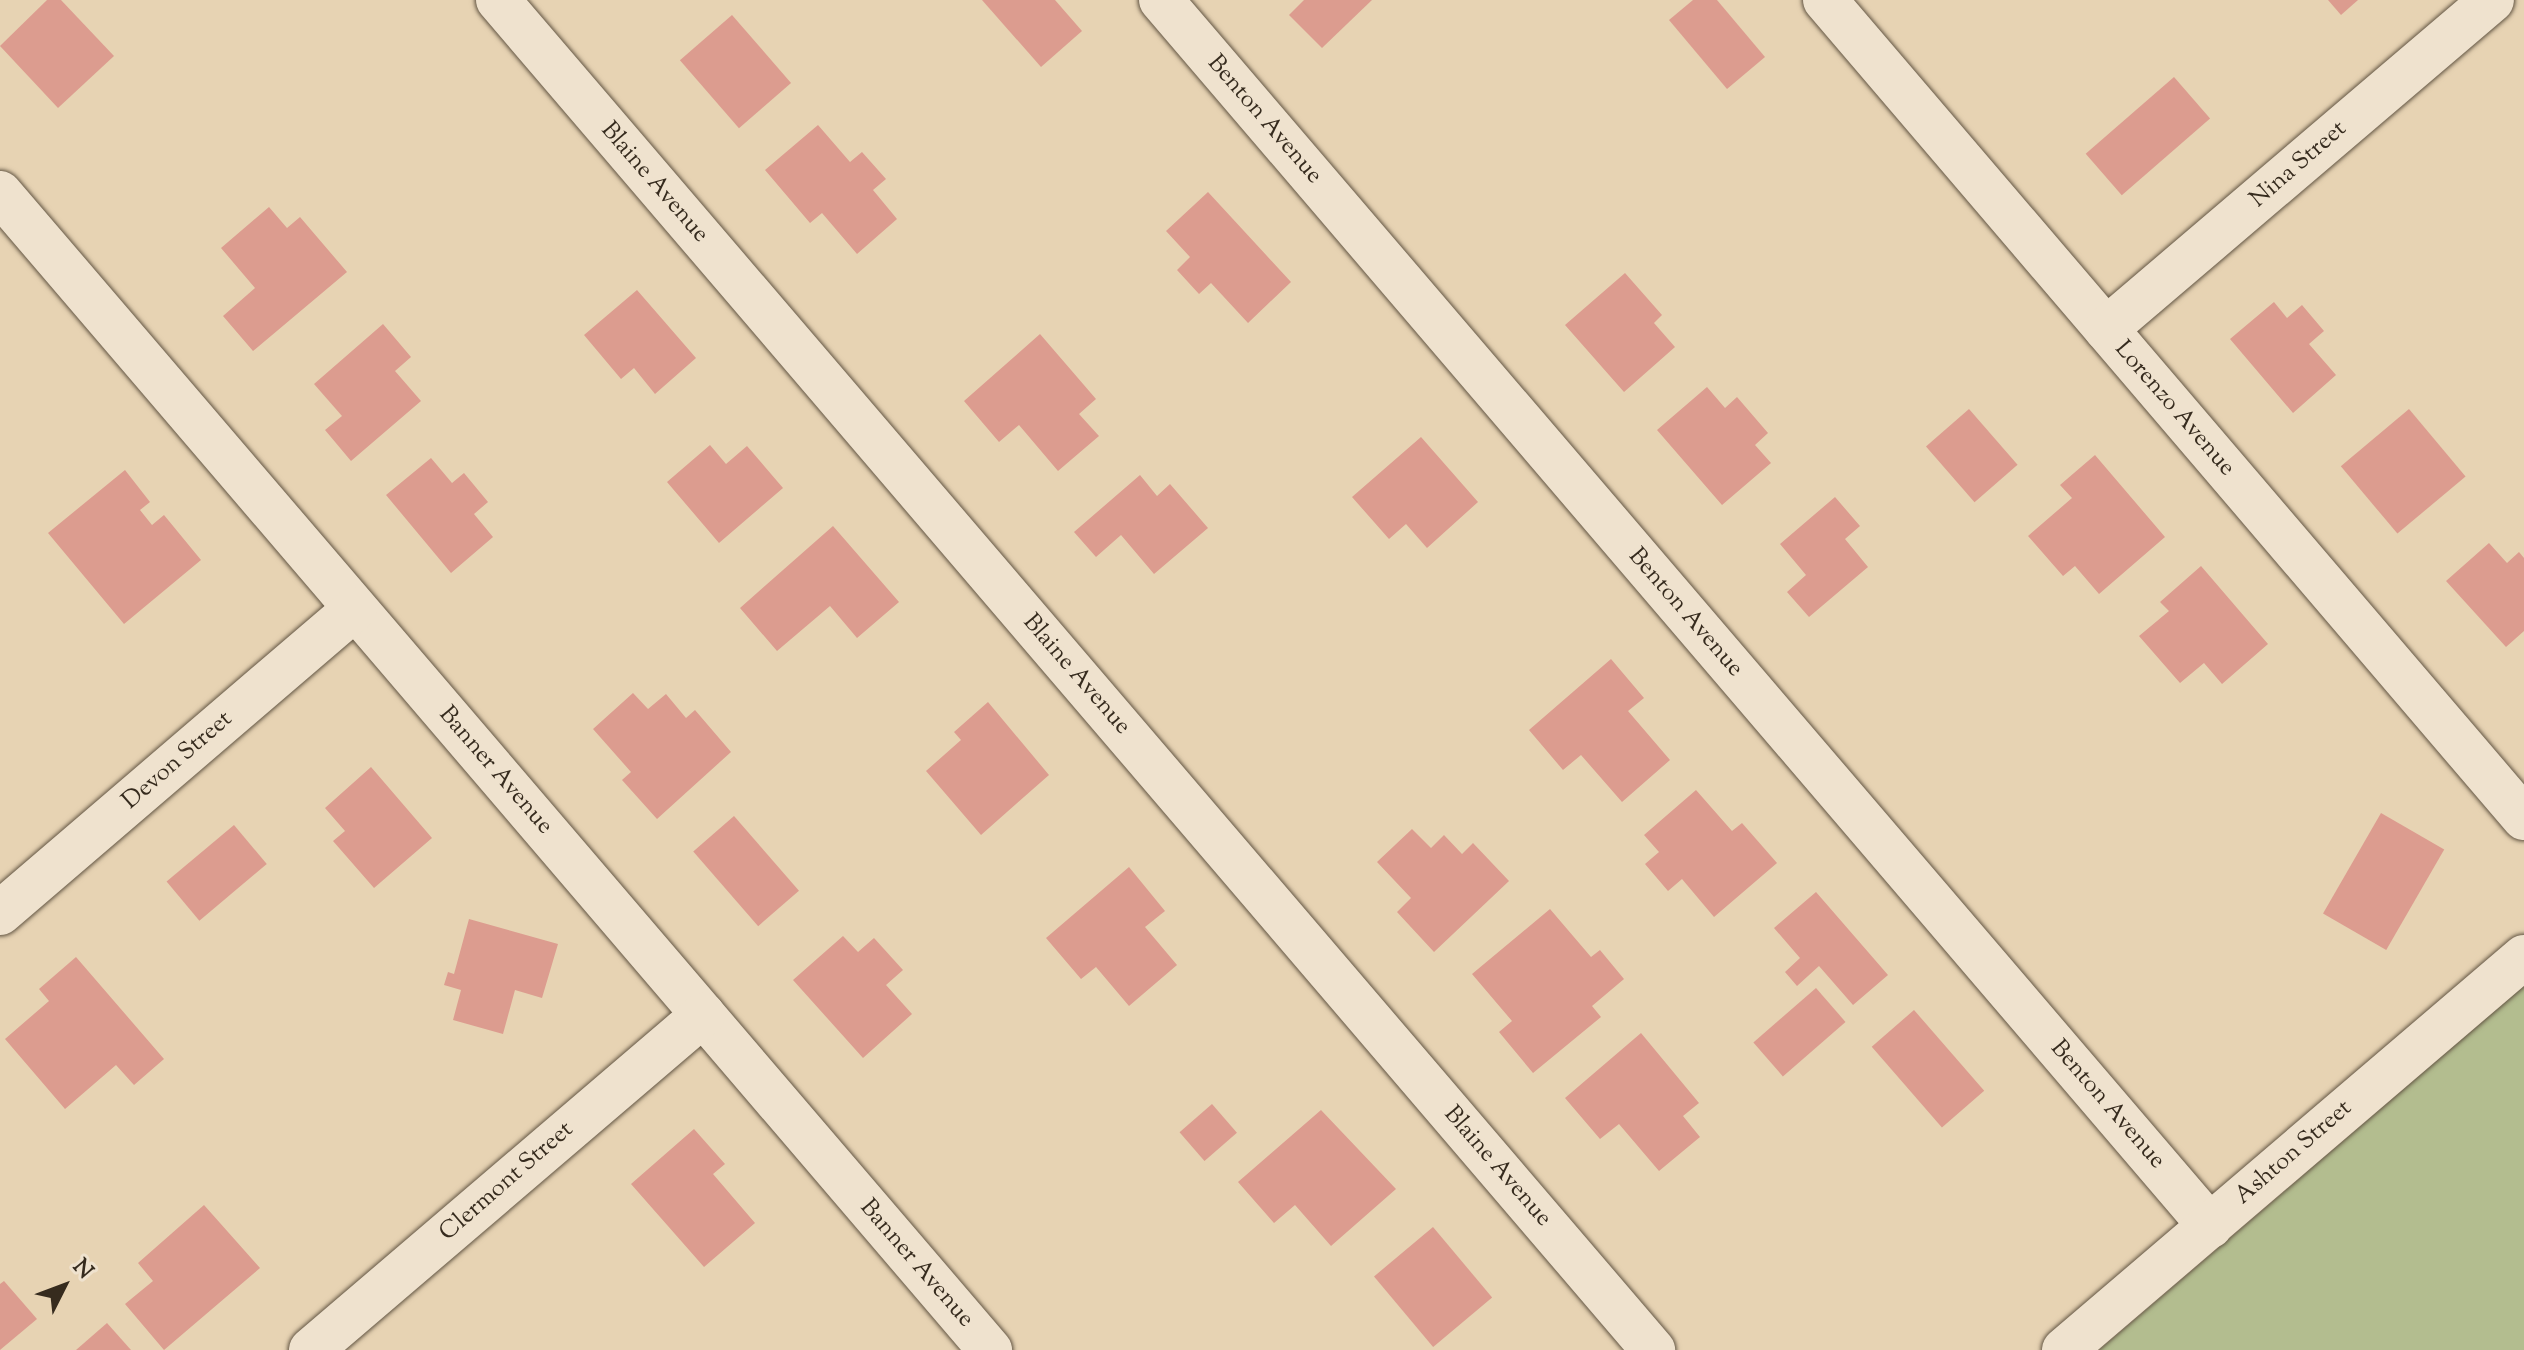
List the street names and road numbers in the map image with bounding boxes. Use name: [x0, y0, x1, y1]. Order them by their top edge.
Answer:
street label: Benton Avenue: [1200, 50, 1328, 190]
street label: Nina Street: [2245, 115, 2353, 215]
street label: Blaine Avenue: [594, 117, 714, 249]
street label: Lorenzo Avenue: [2108, 336, 2240, 482]
street label: Benton Avenue: [1621, 543, 1749, 683]
street label: Blaine Avenue: [1016, 609, 1136, 741]
street label: Banner Avenue: [432, 701, 558, 841]
street label: Devon Street: [117, 705, 239, 817]
street label: Benton Avenue: [2043, 1035, 2171, 1175]
street label: Ashton Street: [2230, 1094, 2358, 1212]
street label: Blaine Avenue: [1437, 1101, 1557, 1233]
street label: Clermont Street: [434, 1116, 580, 1248]
street label: Banner Avenue: [853, 1194, 979, 1334]

